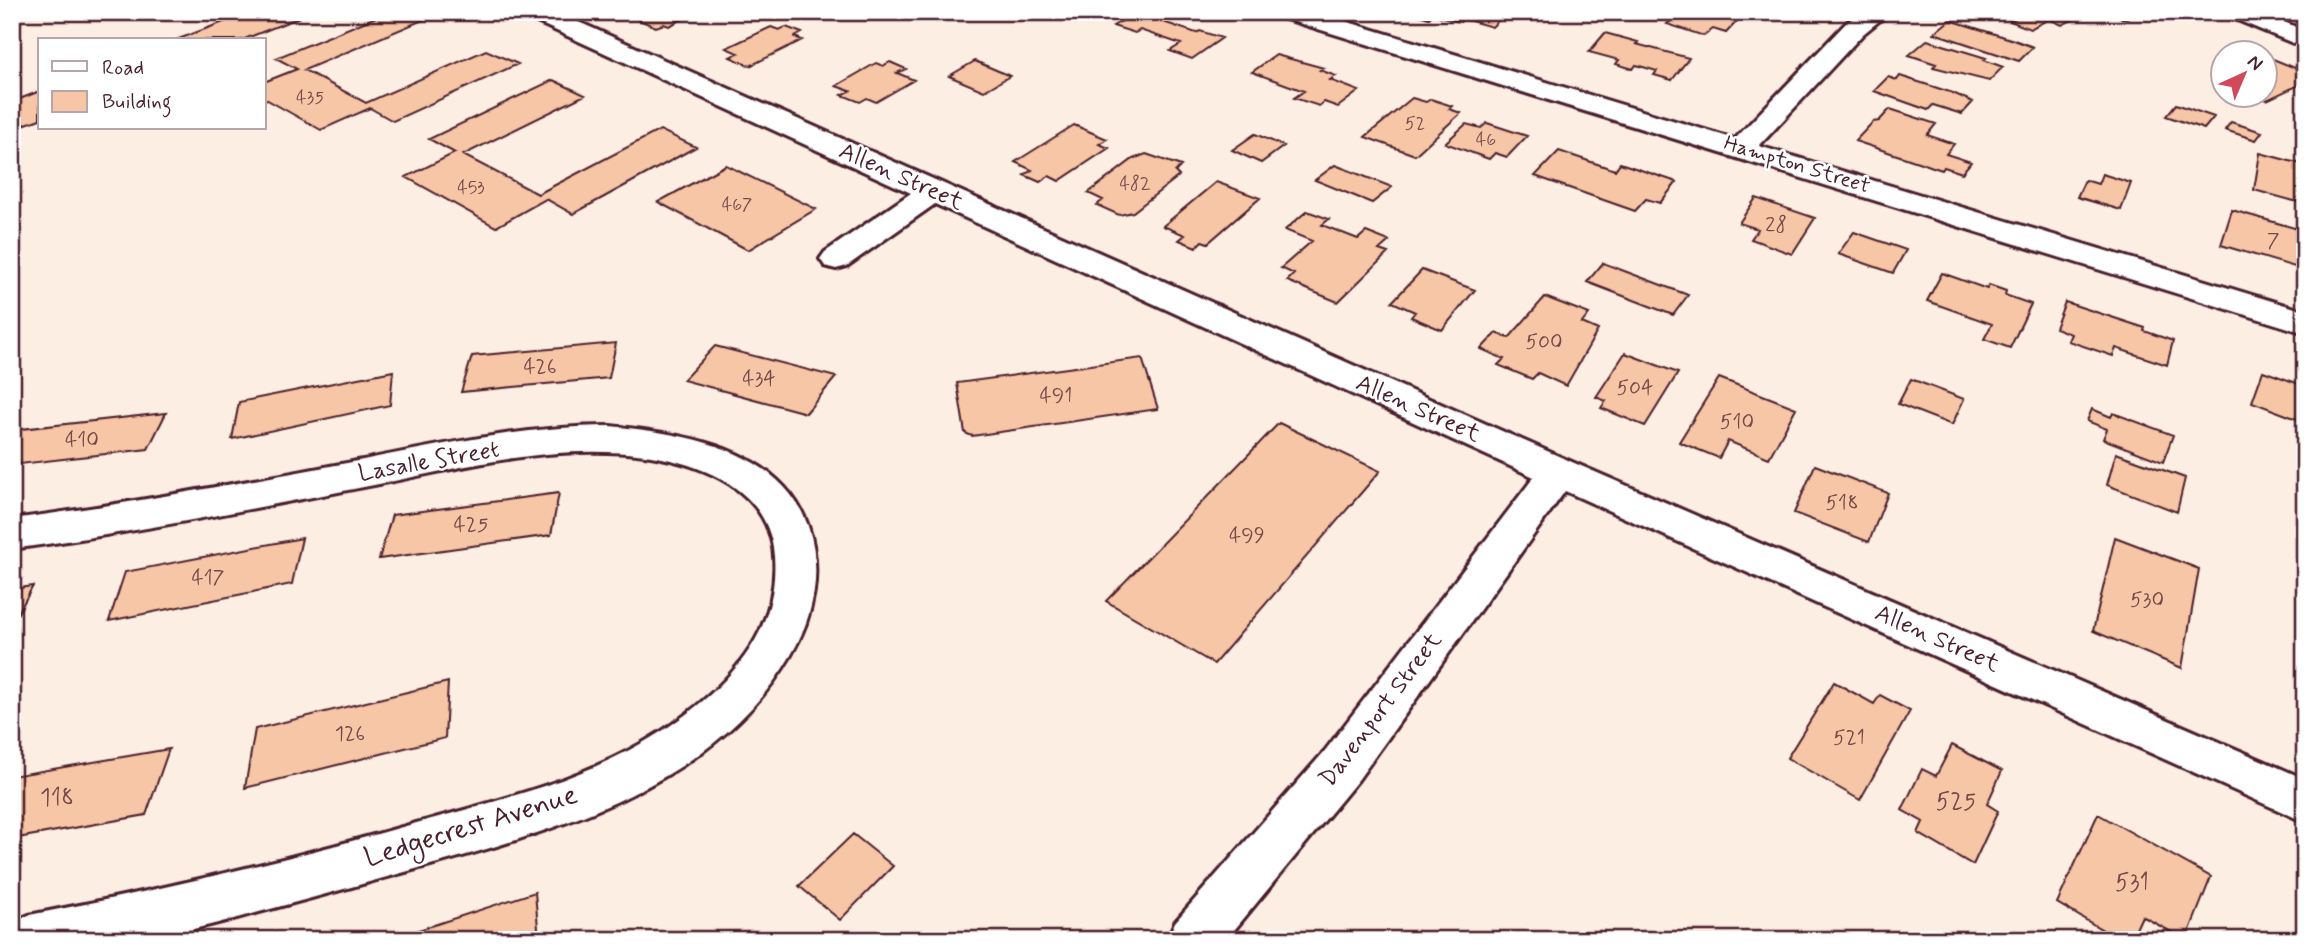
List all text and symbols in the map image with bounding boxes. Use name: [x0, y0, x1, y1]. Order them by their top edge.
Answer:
legend: [38, 38, 266, 130]
north arrow: [2208, 38, 2278, 108]
text: N: [2242, 49, 2268, 76]
text: Road: [102, 54, 144, 82]
house number: 435: [296, 86, 324, 110]
text: Building: [102, 88, 172, 118]
house number: 52: [1405, 112, 1425, 136]
house number: 46: [1476, 128, 1496, 152]
street label: Hampton Street: [1721, 129, 1874, 201]
street label: Allen Street: [834, 136, 968, 218]
house number: 482: [1119, 172, 1151, 196]
house number: 453: [457, 176, 485, 200]
house number: 467: [722, 193, 752, 217]
house number: 28: [1765, 211, 1787, 239]
house number: 7: [2267, 227, 2280, 255]
house number: 500: [1525, 328, 1563, 356]
house number: 426: [523, 353, 557, 381]
house number: 434: [742, 365, 776, 393]
street label: Allen Street: [1351, 368, 1485, 450]
house number: 504: [1617, 374, 1653, 402]
house number: 491: [1040, 382, 1072, 410]
house number: 510: [1720, 408, 1754, 436]
house number: 410: [65, 426, 99, 454]
street label: Lasalle Street: [356, 434, 502, 490]
house number: 518: [1826, 489, 1858, 517]
house number: 425: [454, 511, 489, 539]
house number: 499: [1229, 522, 1265, 550]
house number: 417: [192, 564, 224, 592]
house number: 530: [2130, 586, 2164, 614]
street label: Allen Street: [1870, 598, 2004, 680]
street label: Davenport Street: [1313, 627, 1449, 793]
house number: 126: [335, 720, 365, 748]
house number: 521: [1833, 724, 1865, 752]
street label: Ledgecrest Avenue: [360, 777, 583, 879]
house number: 118: [40, 783, 74, 814]
house number: 525: [1936, 787, 1976, 818]
house number: 531: [2115, 868, 2149, 899]

